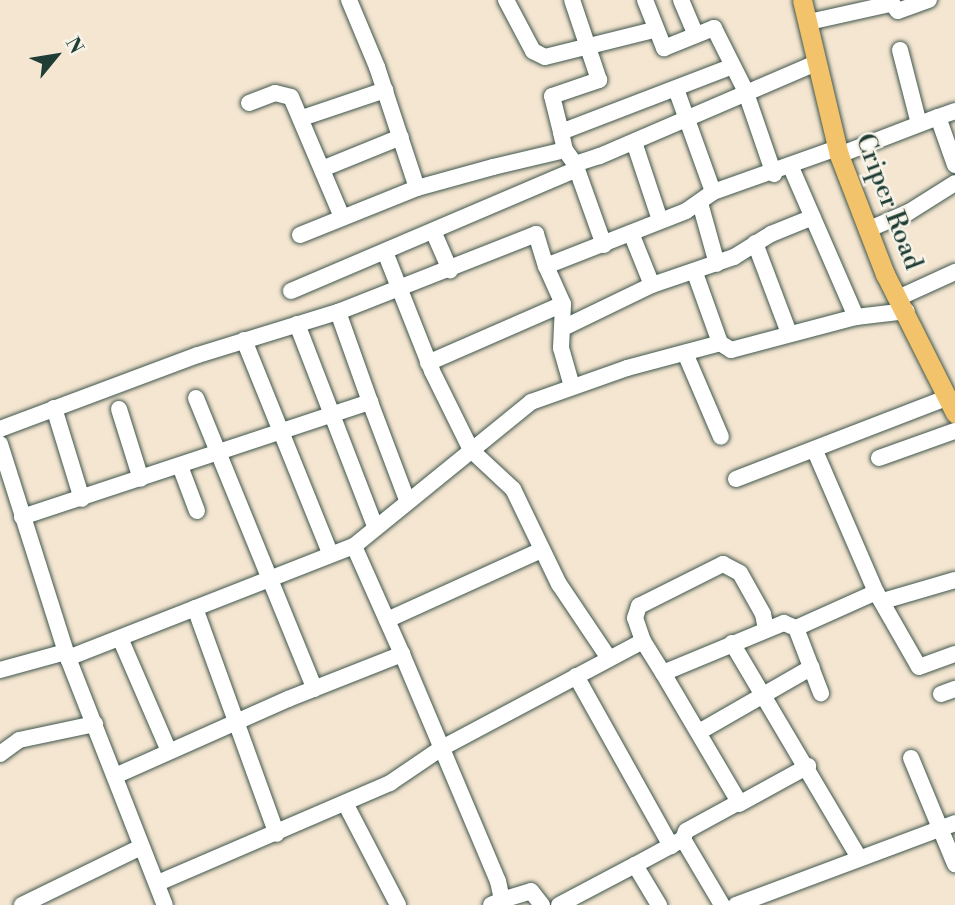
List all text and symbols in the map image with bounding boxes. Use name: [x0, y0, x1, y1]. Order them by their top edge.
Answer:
north arrow: [21, 21, 91, 91]
text: N: [60, 33, 88, 58]
street label: Criper Road: [848, 130, 928, 274]

